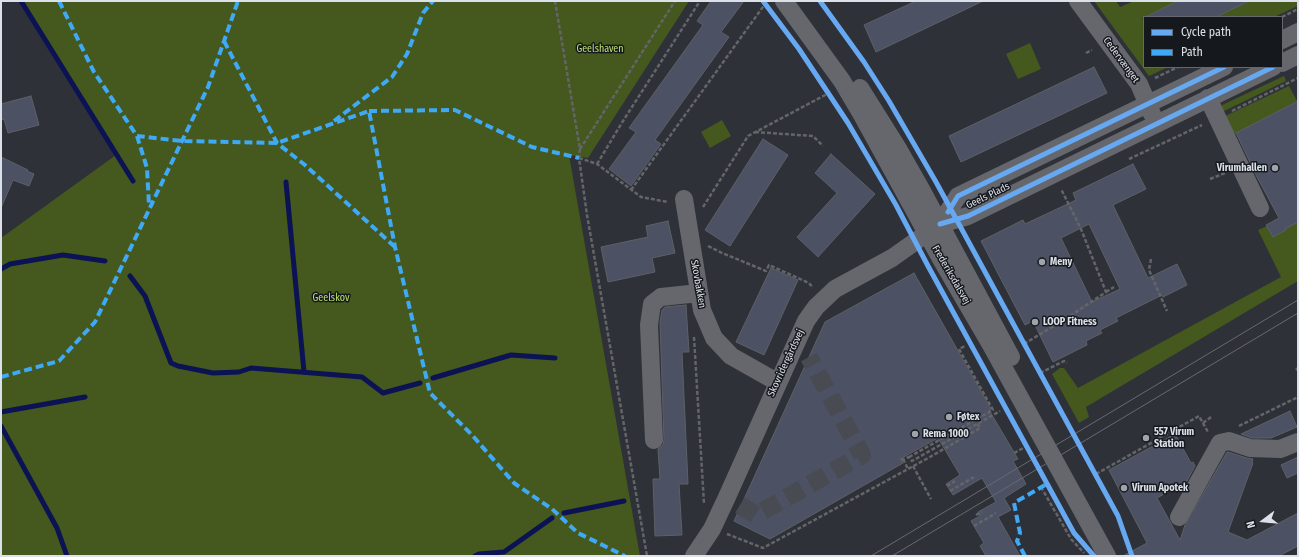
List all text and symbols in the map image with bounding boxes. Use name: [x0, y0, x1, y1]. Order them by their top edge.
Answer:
legend: [1143, 16, 1283, 68]
text: Cycle path: [1181, 25, 1231, 39]
street label: Cedervænget: [1100, 35, 1142, 85]
park label: Geelshaven: [576, 43, 624, 55]
text: Path: [1181, 45, 1203, 59]
place label: Virumhallen: [1217, 162, 1267, 174]
marker: Virumhallen: [1270, 163, 1280, 173]
street label: Geels Plads: [964, 180, 1012, 212]
street label: Frederiksdalsvej: [929, 243, 973, 307]
place label: Meny: [1050, 256, 1072, 268]
marker: Meny: [1037, 257, 1047, 267]
street label: Skovbakken: [688, 259, 708, 309]
park label: Geelskov: [313, 292, 349, 304]
place label: LOOP Fitness: [1043, 316, 1097, 328]
marker: LOOP Fitness: [1030, 317, 1040, 327]
street label: Skovridergårdsvej: [765, 327, 807, 399]
place label: Føtex: [957, 411, 979, 423]
marker: Føtex: [944, 412, 954, 422]
place label: 557 Virum Station: [1154, 426, 1194, 450]
place label: Rema 1000: [923, 428, 969, 440]
marker: Rema 1000: [910, 429, 920, 439]
marker: 557 Virum Station: [1141, 433, 1151, 443]
place label: Virum Apotek: [1132, 482, 1188, 494]
marker: Virum Apotek: [1119, 483, 1129, 493]
north arrow: [1243, 501, 1283, 541]
text: N: [1244, 519, 1258, 529]

